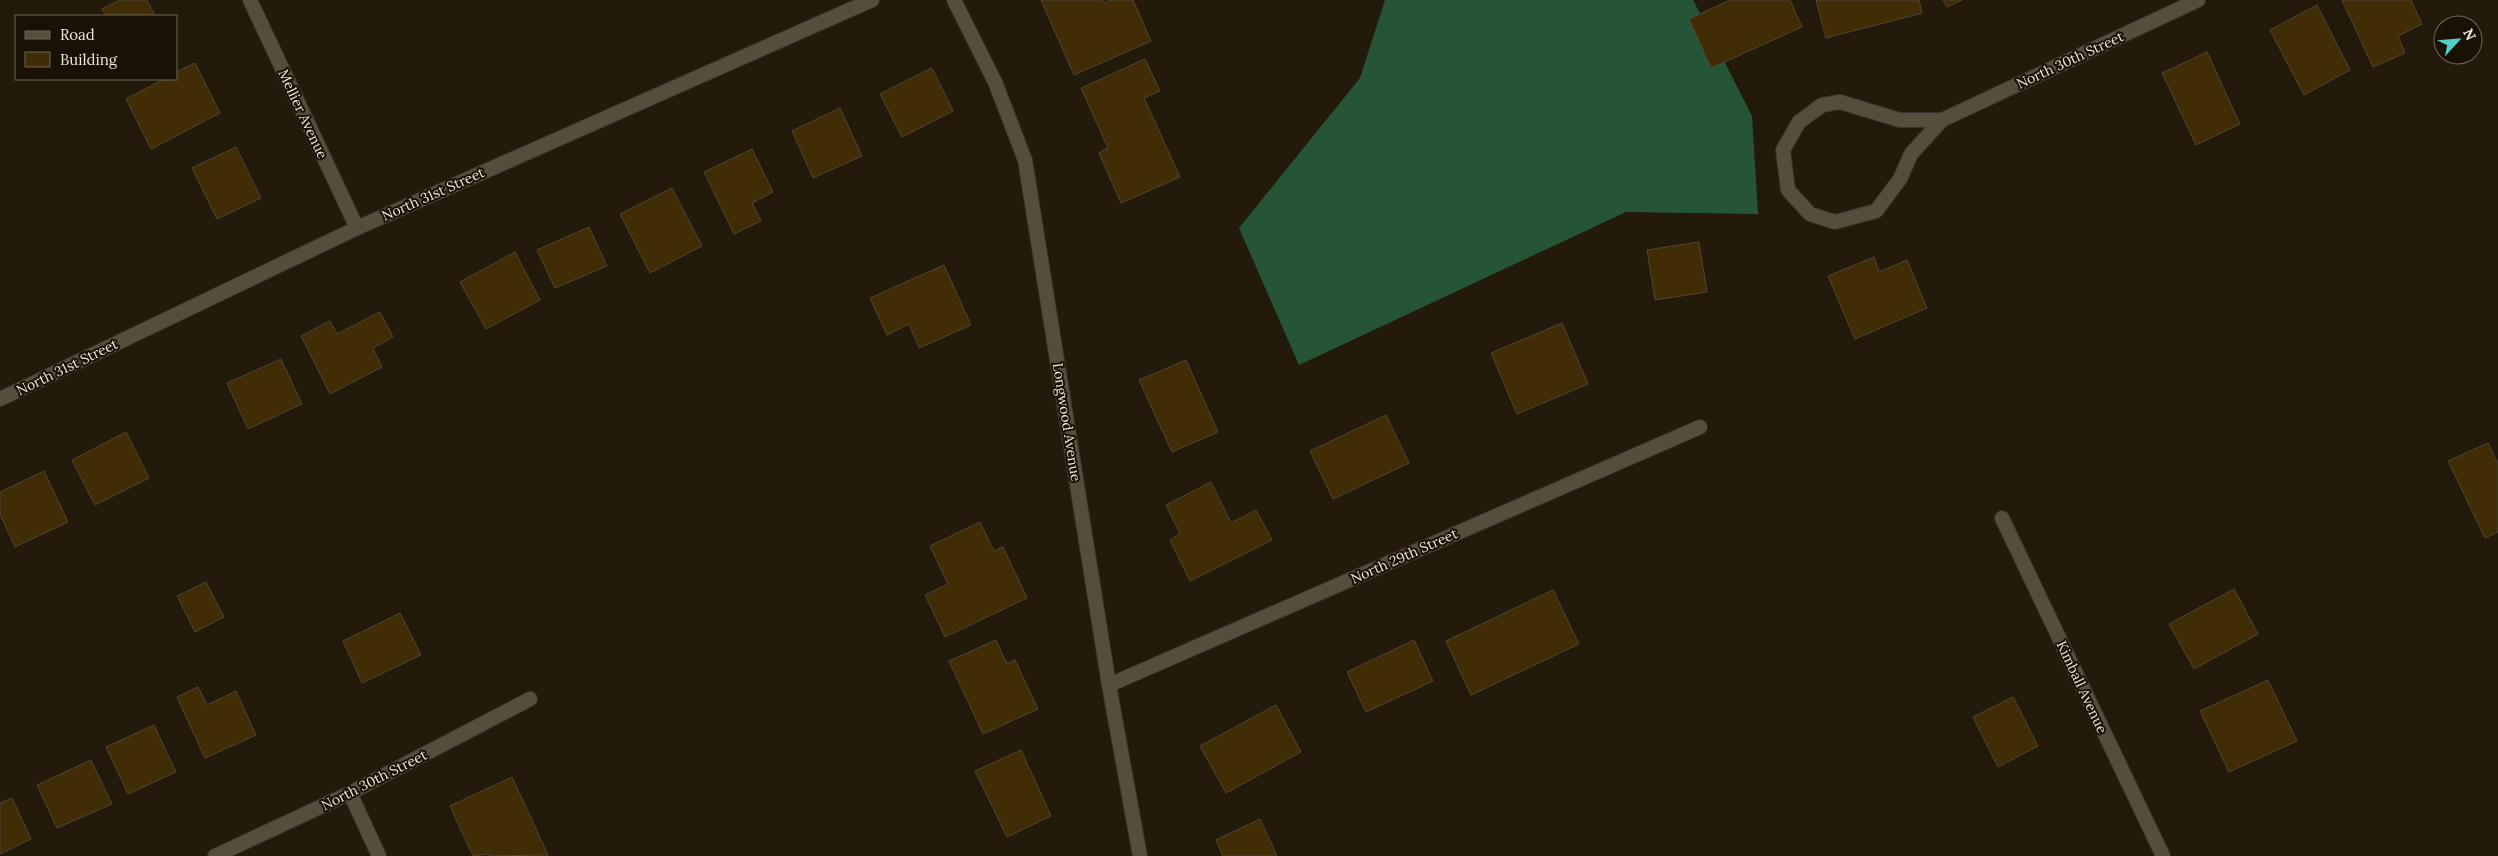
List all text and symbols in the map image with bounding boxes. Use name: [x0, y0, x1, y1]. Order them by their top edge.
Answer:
legend: [15, 15, 178, 80]
north arrow: [2433, 15, 2483, 65]
text: Road: [60, 25, 95, 44]
text: N: [2459, 25, 2480, 43]
street label: North 30th Street: [2014, 27, 2127, 93]
text: Building: [60, 50, 118, 69]
street label: Mellier Avenue: [274, 66, 332, 162]
street label: North 31st Street: [379, 163, 488, 225]
street label: North 31st Street: [13, 334, 121, 399]
street label: Longwood Avenue: [1049, 361, 1085, 483]
street label: North 29th Street: [1348, 524, 1461, 588]
street label: Kimball Avenue: [2053, 638, 2112, 737]
street label: North 30th Street: [318, 745, 430, 814]

